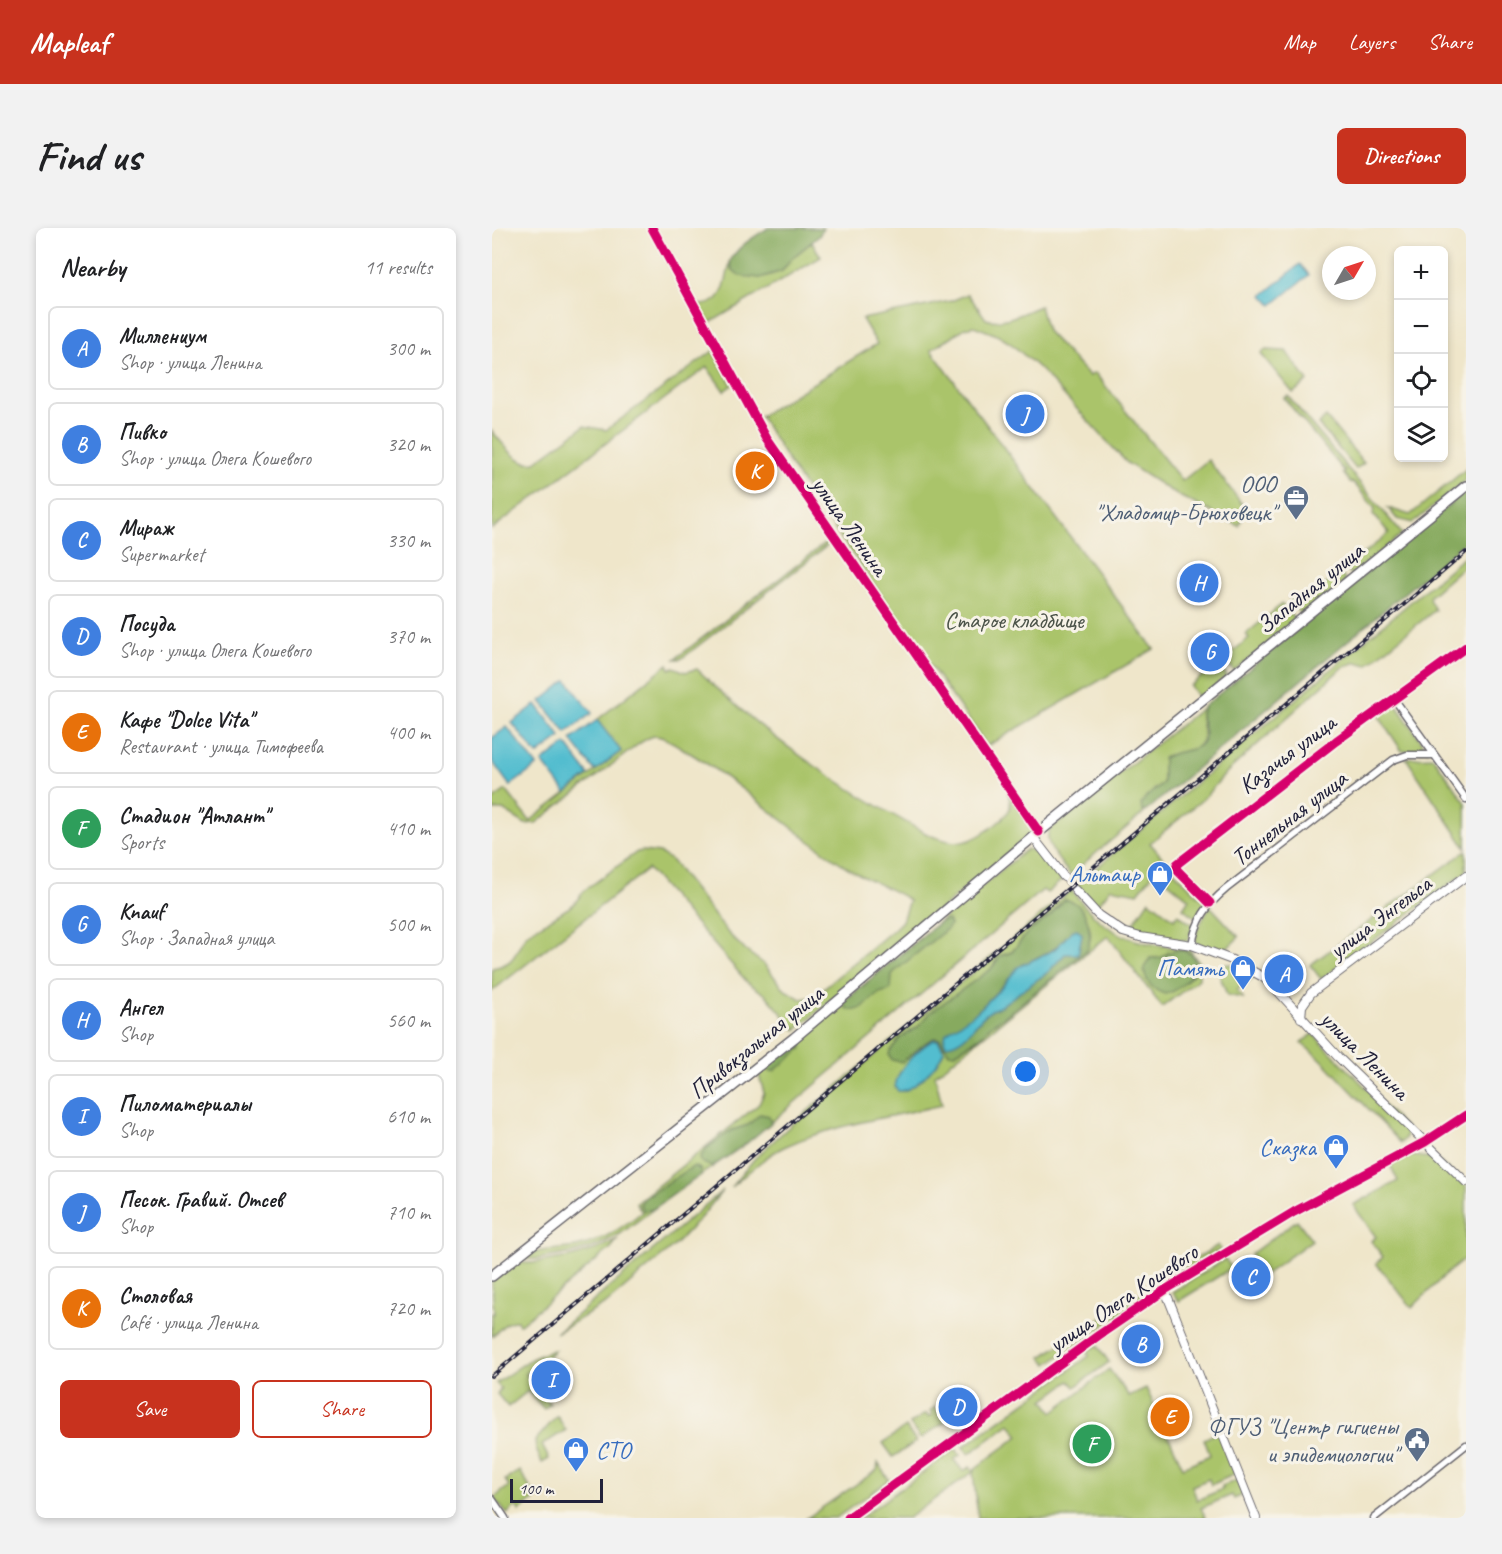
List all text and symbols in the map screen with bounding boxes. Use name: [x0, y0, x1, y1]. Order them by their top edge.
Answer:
text: Mapleaf: [30, 25, 108, 60]
text: Map: [1283, 29, 1316, 55]
text: Layers: [1349, 29, 1395, 55]
text: Share: [1428, 29, 1472, 55]
button: Directions: [1337, 128, 1466, 184]
text: Find us: [36, 130, 141, 183]
north arrow: [1322, 246, 1376, 300]
map controls: [1394, 246, 1448, 462]
button: +: [1394, 246, 1448, 300]
text: Nearby: [60, 251, 125, 284]
text: 11 results: [364, 255, 432, 280]
button: −: [1394, 300, 1448, 354]
text: Миллениум: [119, 322, 206, 350]
text: A: [76, 336, 87, 361]
text: 300 m: [387, 336, 430, 361]
text: Shop · улица Ленина: [119, 350, 262, 375]
button: locate: [1394, 354, 1448, 408]
pin: J: [1006, 392, 1044, 436]
button: layers: [1394, 408, 1448, 462]
text: Пивко: [119, 418, 166, 446]
text: B: [76, 432, 87, 457]
text: 320 m: [387, 432, 430, 457]
text: Shop · улица Олега Кошевого: [119, 446, 311, 471]
pin: K: [736, 448, 774, 494]
street label: улица Ленина: [804, 469, 896, 583]
place label: ООО "Хладомир-Брюховецк": [1095, 469, 1281, 527]
office icon: ООО "Хладомир-Брюховецк": [1281, 483, 1311, 521]
text: Мираж: [119, 514, 173, 542]
text: C: [77, 528, 86, 553]
text: 330 m: [387, 528, 430, 553]
street label: Западная улица: [1250, 535, 1371, 640]
text: Supermarket: [119, 542, 204, 567]
pin: H: [1180, 560, 1218, 606]
park label: Старое кладбище: [944, 605, 1086, 635]
text: Посуда: [119, 610, 174, 638]
text: D: [76, 624, 87, 649]
text: 370 m: [387, 624, 430, 649]
pin: G: [1190, 630, 1230, 674]
text: Shop · улица Олега Кошевого: [119, 638, 311, 663]
text: Кафе "Dolce Vita": [119, 706, 253, 734]
street label: Казачья улица: [1232, 706, 1344, 801]
text: E: [76, 720, 87, 745]
text: 400 m: [387, 720, 430, 745]
text: Restaurant · улица Тимофеева: [119, 734, 323, 759]
street label: Тоннельная улица: [1225, 763, 1354, 872]
text: Стадион "Атлант": [119, 802, 269, 830]
text: F: [77, 816, 86, 841]
text: 410 m: [387, 816, 430, 841]
text: Sports: [119, 830, 164, 855]
place label: Альтаир: [1069, 859, 1141, 889]
shop icon: Альтаир: [1145, 859, 1175, 897]
street label: улица Энгельса: [1321, 868, 1438, 966]
text: Knauf: [119, 898, 164, 926]
text: G: [77, 912, 86, 937]
text: 500 m: [387, 912, 430, 937]
text: Shop · Западная улица: [119, 926, 274, 951]
pin: A: [1264, 952, 1304, 996]
place label: Память: [1157, 953, 1226, 983]
shop icon: Память: [1228, 953, 1258, 991]
street label: Привокзальная улица: [683, 978, 831, 1106]
text: Ангел: [119, 994, 163, 1022]
street label: улица Ленина: [1313, 1003, 1417, 1107]
text: H: [76, 1008, 87, 1033]
text: 560 m: [387, 1008, 430, 1033]
text: Shop: [119, 1022, 153, 1047]
your location: [1011, 1057, 1040, 1086]
text: Пиломатериалы: [119, 1090, 251, 1118]
text: I: [77, 1104, 86, 1129]
text: 610 m: [387, 1104, 430, 1129]
text: Shop: [119, 1118, 153, 1143]
place label: Сказка: [1259, 1132, 1317, 1162]
shop icon: Сказка: [1321, 1132, 1351, 1170]
text: Песок. Гравий. Отсев: [119, 1186, 283, 1214]
text: J: [78, 1200, 85, 1225]
text: 710 m: [387, 1200, 430, 1225]
text: Shop: [119, 1214, 153, 1239]
street label: улица Олега Кошевого: [1041, 1236, 1205, 1360]
pin: C: [1232, 1254, 1270, 1300]
text: Столовая: [119, 1282, 192, 1310]
text: K: [76, 1296, 87, 1321]
text: 720 m: [387, 1296, 430, 1321]
text: Café · улица Ленина: [119, 1310, 258, 1335]
pin: B: [1122, 1322, 1160, 1366]
pin: I: [532, 1358, 570, 1402]
button: Save: [60, 1380, 240, 1438]
button: Share: [252, 1380, 432, 1438]
pin: D: [938, 1384, 978, 1430]
pin: E: [1150, 1394, 1190, 1440]
place label: ФГУЗ "Центр гигиены и эпидемиологии": [1208, 1411, 1403, 1469]
pin: F: [1072, 1422, 1112, 1466]
public building icon: ФГУЗ "Центр гигиены и эпидемиологии": [1402, 1425, 1432, 1463]
shop icon: СТО: [561, 1435, 591, 1473]
place label: СТО: [596, 1435, 634, 1465]
scale bar: [510, 1476, 603, 1504]
text: 100 m: [519, 1479, 553, 1499]

